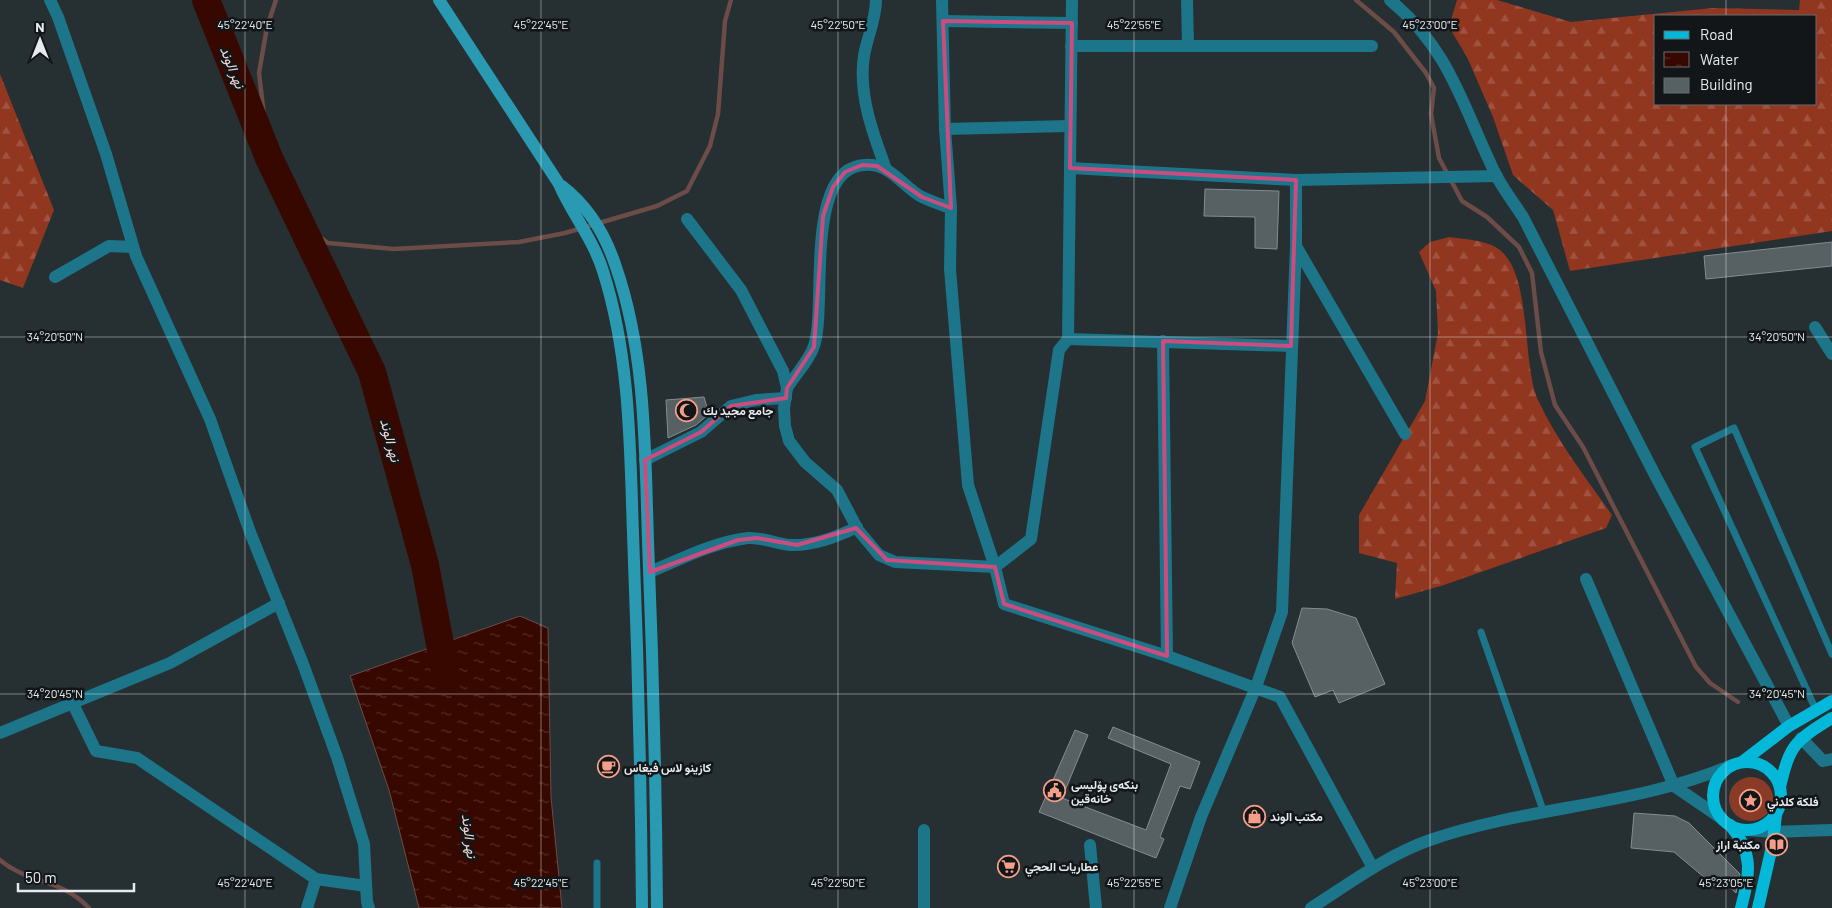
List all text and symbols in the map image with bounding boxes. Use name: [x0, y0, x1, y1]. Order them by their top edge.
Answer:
north arrow: [15, 15, 65, 65]
legend: [1654, 15, 1817, 105]
text: 45°22'40"E: [217, 17, 273, 31]
text: 45°22'45"E: [514, 17, 568, 31]
text: 45°22'50"E: [810, 17, 866, 31]
text: 45°22'55"E: [1107, 17, 1161, 31]
text: 45°23'00"E: [1402, 17, 1458, 31]
text: N: [35, 18, 45, 35]
text: Road: [1700, 25, 1733, 43]
water label: نهر الوند: [216, 43, 250, 92]
text: Water: [1700, 50, 1739, 68]
text: Building: [1700, 75, 1753, 93]
text: 34°20'50"N: [27, 329, 83, 343]
text: 34°20'50"N: [1749, 329, 1805, 343]
mosque icon: جامع مجيد بك: [675, 398, 699, 422]
place label: جامع مجيد بك: [703, 403, 773, 419]
water label: نهر الوند: [376, 417, 405, 465]
text: 34°20'45"N: [27, 686, 83, 700]
text: 34°20'45"N: [1749, 686, 1805, 700]
cafe icon: كازينو لاس فيغاس: [596, 755, 620, 779]
place label: كازينو لاس فيغاس: [624, 760, 712, 776]
place label: بنکەی پۆلیسی خانەقین: [1071, 777, 1139, 806]
public building icon: بنکەی پۆلیسی خانەقین: [1043, 779, 1067, 803]
place icon: فلكة كلدني: [1739, 789, 1763, 813]
place label: فلكة كلدني: [1767, 794, 1819, 812]
shop icon: مكتب الوند: [1242, 804, 1266, 828]
place label: مكتب الوند: [1270, 809, 1323, 825]
water label: نهر الوند: [458, 813, 481, 860]
library icon: مكتبة اراز: [1764, 832, 1788, 856]
place label: مكتبة اراز: [1715, 837, 1760, 853]
supermarket icon: عطاريات الحجي: [997, 854, 1021, 878]
place label: عطاريات الحجي: [1025, 859, 1098, 877]
scale bar: [18, 860, 134, 892]
text: 50 m: [25, 868, 57, 886]
text: 45°22'40"E: [217, 875, 273, 889]
text: 45°22'45"E: [514, 875, 568, 889]
text: 45°22'50"E: [810, 875, 866, 889]
text: 45°22'55"E: [1107, 875, 1161, 889]
text: 45°23'00"E: [1402, 875, 1458, 889]
text: 45°23'05"E: [1699, 875, 1753, 889]

